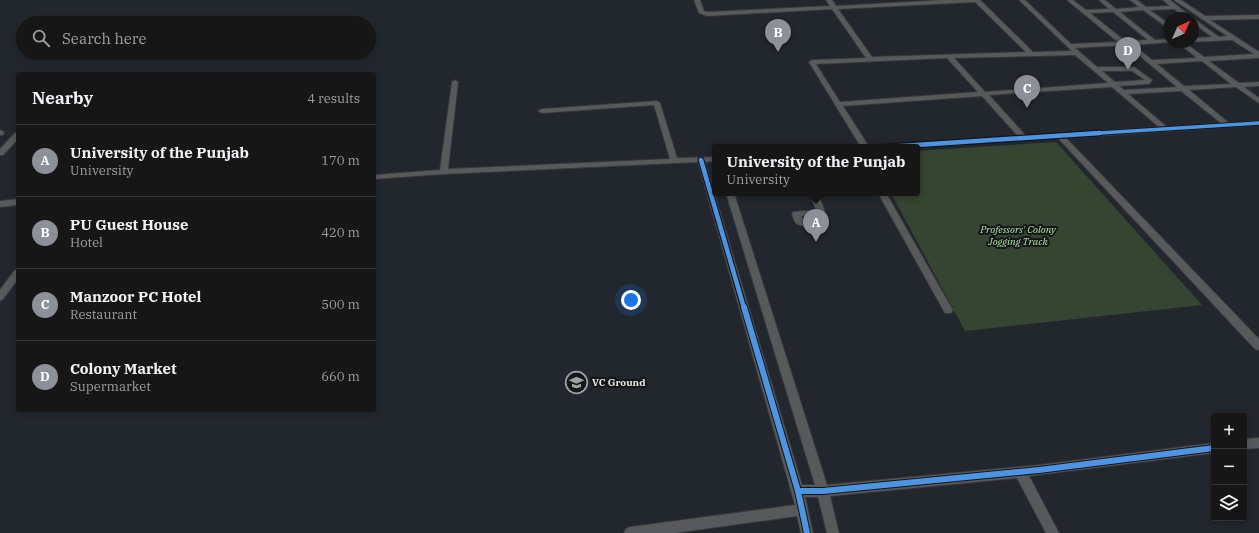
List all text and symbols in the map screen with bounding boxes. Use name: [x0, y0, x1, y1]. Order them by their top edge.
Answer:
north arrow: [1163, 12, 1199, 48]
search box: [16, 16, 376, 60]
pin: B: [765, 19, 791, 52]
icon: search: [30, 27, 52, 49]
text: Search here: [62, 29, 147, 48]
pin: D: [1115, 37, 1141, 70]
pin: C: [1014, 75, 1040, 108]
text: Nearby: [32, 87, 93, 109]
text: 4 results: [307, 90, 360, 107]
text: University of the Punjab: [70, 143, 249, 162]
popup: [712, 144, 920, 196]
text: A: [40, 152, 50, 169]
text: 170 m: [321, 152, 360, 169]
text: University of the Punjab: [727, 152, 905, 171]
text: University: [70, 162, 133, 179]
text: University: [727, 171, 790, 188]
pin: A: [803, 209, 829, 242]
text: PU Guest House: [70, 215, 188, 234]
park label: Professors' Colony Jogging Track: [979, 223, 1057, 248]
text: B: [40, 224, 50, 241]
text: 420 m: [321, 224, 360, 241]
text: Hotel: [70, 234, 103, 251]
text: Manzoor PC Hotel: [70, 287, 202, 306]
your location: [621, 290, 641, 310]
text: C: [41, 296, 49, 313]
text: 500 m: [321, 296, 360, 313]
text: Restaurant: [70, 306, 137, 323]
text: Colony Market: [70, 359, 177, 378]
text: D: [40, 368, 50, 385]
text: 660 m: [321, 368, 360, 385]
school or university icon: VC Ground: [564, 369, 590, 395]
place label: VC Ground: [592, 376, 646, 389]
text: Supermarket: [70, 378, 151, 395]
map controls: [1211, 413, 1247, 521]
button: +: [1211, 413, 1247, 449]
button: −: [1211, 449, 1247, 485]
button: layers: [1211, 485, 1247, 521]

